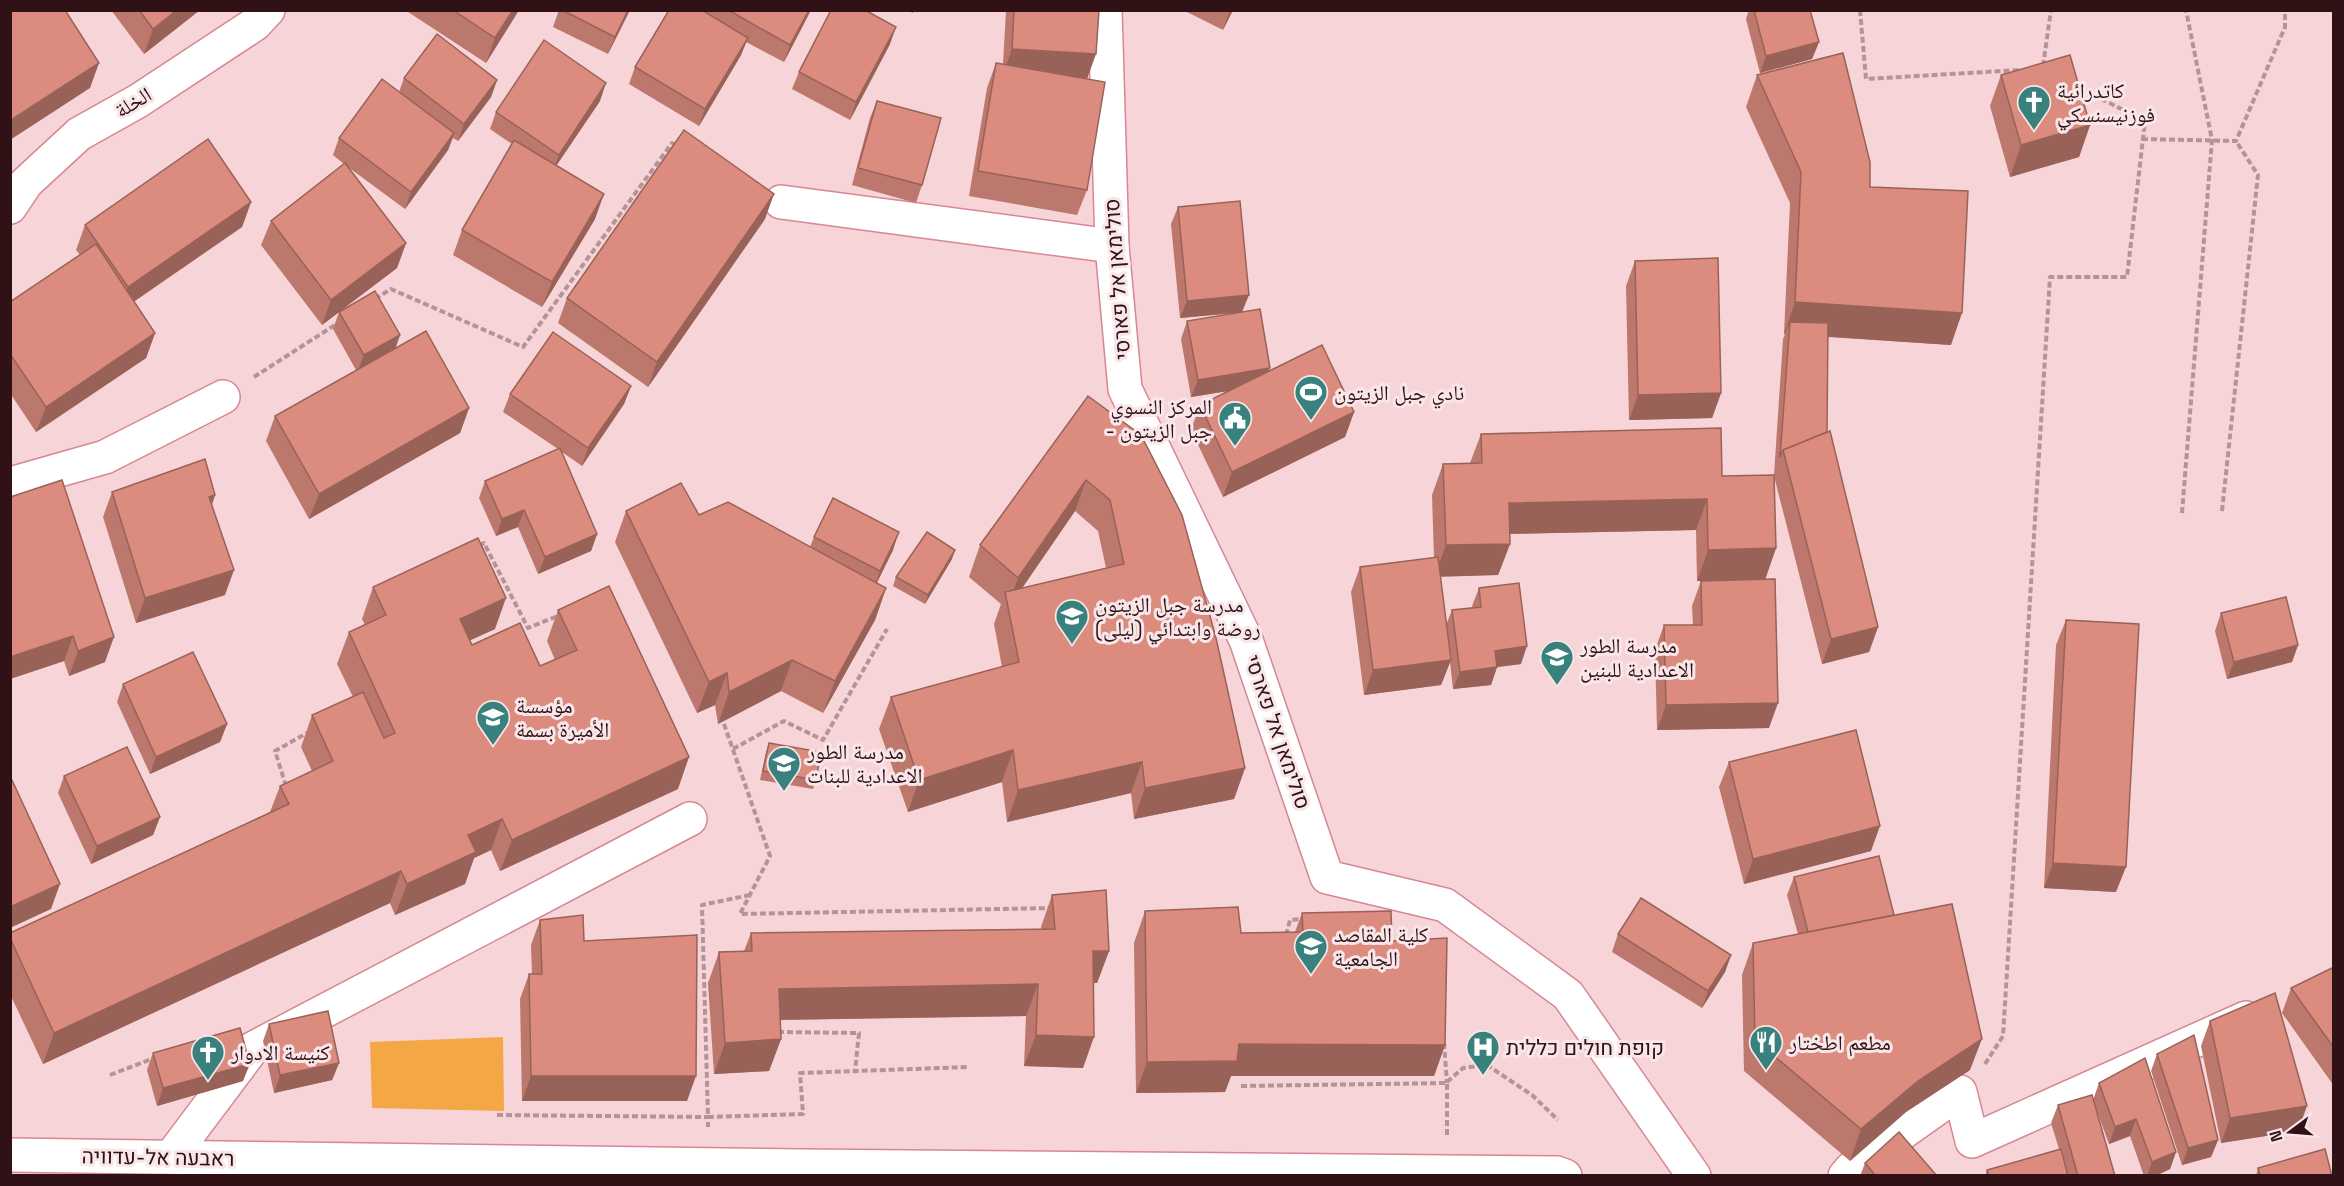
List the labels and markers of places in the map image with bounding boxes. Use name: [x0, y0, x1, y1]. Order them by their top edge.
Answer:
place label: كاتدرائية فوزنيسنسكي: [2057, 77, 2155, 131]
church icon: كاتدرائية فوزنيسنسكي: [2016, 84, 2052, 131]
sports icon: نادي جبل الزيتون: [1293, 374, 1329, 421]
place label: نادي جبل الزيتون: [1334, 379, 1464, 409]
place label: المركز النسوي - جبل الزيتون: [1106, 393, 1212, 444]
public building icon: المركز النسوي - جبل الزيتون: [1217, 400, 1253, 447]
place label: مدرسة جبل الزيتون (ليلى) روضة وابتدائي: [1095, 591, 1261, 645]
school or university icon: مدرسة جبل الزيتون (ليلى) روضة وابتدائي: [1054, 598, 1090, 645]
place label: مدرسة الطور الاعدادية للبنين: [1579, 632, 1694, 683]
school or university icon: مدرسة الطور الاعدادية للبنين: [1539, 639, 1575, 686]
place label: مؤسسة الأميرة بسمة: [516, 692, 609, 743]
school or university icon: مؤسسة الأميرة بسمة: [475, 699, 511, 746]
place label: مدرسة الطور الاعدادية للبنات: [806, 738, 923, 789]
school or university icon: مدرسة الطور الاعدادية للبنات: [766, 745, 802, 792]
place label: كلية المقاصد الجامعية: [1334, 921, 1429, 972]
school or university icon: كلية المقاصد الجامعية: [1293, 928, 1329, 975]
restaurant icon: مطعم اطختار: [1748, 1024, 1784, 1071]
hospital icon: קופת חולים כללית: [1465, 1029, 1501, 1076]
place label: مطعم اطختار: [1788, 1029, 1891, 1057]
church icon: كنيسة الادوار: [190, 1034, 226, 1081]
place label: קופת חולים כללית: [1506, 1034, 1664, 1061]
place label: كنيسة الادوار: [230, 1039, 330, 1066]

